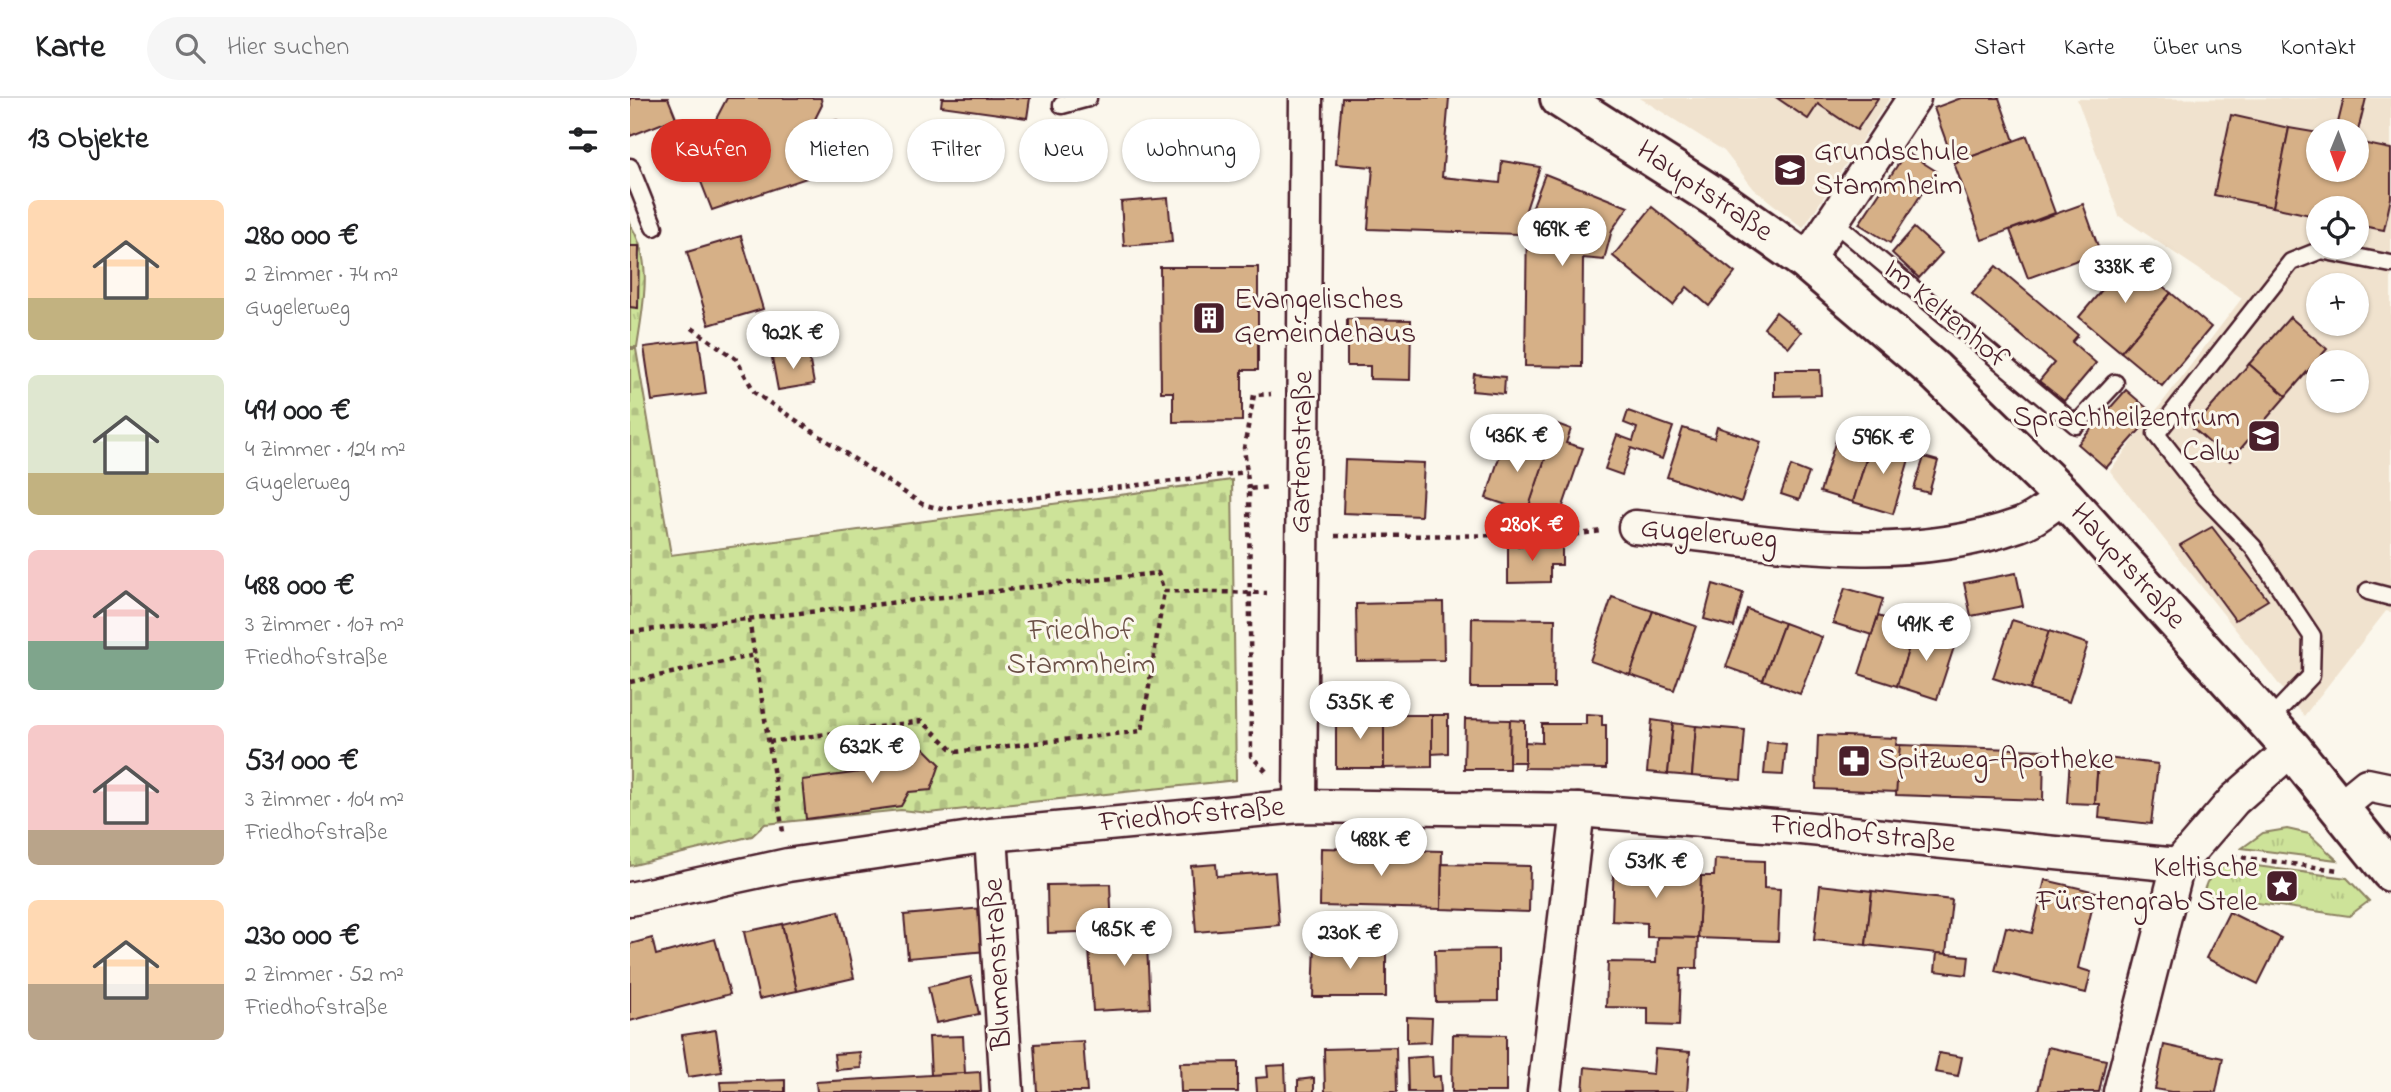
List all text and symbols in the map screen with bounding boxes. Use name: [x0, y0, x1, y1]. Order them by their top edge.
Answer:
search box: [147, 17, 637, 80]
text: Karte: [35, 24, 105, 72]
icon: search: [171, 29, 209, 67]
text: Hier suchen: [227, 29, 349, 67]
text: Start: [1974, 31, 2026, 66]
text: Karte: [2064, 31, 2115, 66]
text: Über uns: [2153, 31, 2242, 66]
text: Kontakt: [2280, 31, 2356, 66]
text: 13 Objekte: [28, 118, 148, 162]
chip: Kaufen: [651, 119, 771, 182]
chip: Mieten: [785, 119, 893, 182]
chip: Filter: [907, 119, 1005, 182]
chip: Neu: [1019, 119, 1108, 182]
chip: Wohnung: [1122, 119, 1260, 182]
north arrow: [2306, 119, 2370, 182]
map controls: [2306, 119, 2369, 413]
icon: filters: [564, 121, 602, 159]
street label: Hauptstraße: [1627, 130, 1782, 254]
place label: Grundschule Stammheim: [1814, 131, 1970, 209]
school or university icon: Grundschule Stammheim: [1771, 151, 1809, 189]
button: locate: [2306, 196, 2369, 259]
pin: 969K €: [1505, 208, 1619, 268]
text: 969K €: [1534, 214, 1590, 247]
text: 280 000 €: [245, 215, 359, 259]
icon: home: [84, 228, 168, 312]
pin: 338K €: [2068, 246, 2182, 305]
street label: Im Keltenhof: [1872, 249, 2018, 381]
text: 338K €: [2095, 251, 2155, 284]
text: 2 Zimmer · 74 m²: [245, 259, 398, 292]
button: +: [2306, 273, 2369, 336]
place label: Evangelisches Gemeindehaus: [1234, 279, 1416, 357]
text: Gugelerweg: [245, 292, 350, 325]
building icon: Evangelisches Gemeindehaus: [1190, 299, 1228, 337]
pin: 902K €: [736, 312, 850, 371]
text: 902K €: [762, 317, 824, 350]
button: −: [2306, 350, 2369, 413]
street label: Gartenstraße: [1280, 370, 1326, 534]
text: 491 000 €: [245, 390, 351, 434]
place label: Sprachheilzentrum Calw: [2013, 397, 2240, 475]
icon: home: [84, 403, 168, 487]
pin: 436K €: [1460, 414, 1574, 474]
pin: 596K €: [1826, 416, 1940, 476]
school or university icon: Sprachheilzentrum Calw: [2245, 417, 2283, 455]
text: 436K €: [1486, 420, 1548, 453]
text: 596K €: [1851, 422, 1915, 455]
text: 4 Zimmer · 124 m²: [245, 434, 406, 467]
text: Gugelerweg: [245, 467, 350, 500]
street label: Hauptstraße: [2058, 494, 2196, 640]
pin: 280K €: [1475, 504, 1589, 563]
street label: Gugelerweg: [1639, 507, 1779, 563]
text: 280K €: [1501, 509, 1563, 542]
text: 488 000 €: [245, 565, 355, 609]
icon: home: [84, 578, 168, 662]
pin: 491K €: [1869, 603, 1983, 663]
text: 3 Zimmer · 107 m²: [245, 609, 404, 642]
text: 491K €: [1898, 609, 1954, 642]
park label: Friedhof Stammheim: [1007, 610, 1155, 688]
text: Friedhofstraße: [245, 642, 387, 675]
pin: 535K €: [1303, 682, 1417, 741]
text: 535K €: [1326, 687, 1394, 720]
pin: 632K €: [815, 726, 929, 785]
text: 632K €: [840, 731, 904, 764]
place label: Spitzweg-Apotheke: [1878, 739, 2115, 783]
text: 531 000 €: [245, 740, 359, 784]
pharmacy icon: Spitzweg-Apotheke: [1835, 742, 1873, 780]
icon: home: [84, 753, 168, 837]
text: 3 Zimmer · 104 m²: [245, 784, 404, 817]
street label: Friedhofstraße: [1097, 786, 1287, 846]
street label: Friedhofstraße: [1767, 803, 1958, 867]
text: Friedhofstraße: [245, 817, 387, 850]
pin: 488K €: [1324, 818, 1438, 878]
text: 488K €: [1351, 824, 1411, 857]
pin: 531K €: [1599, 840, 1713, 900]
text: 531K €: [1625, 846, 1687, 879]
place label: Keltische Fürstengrab Stele: [2036, 847, 2259, 925]
place icon: Keltische Fürstengrab Stele: [2263, 867, 2301, 905]
street label: Blumenstraße: [973, 876, 1026, 1052]
pin: 485K €: [1067, 908, 1181, 968]
pin: 230K €: [1293, 912, 1407, 971]
text: 485K €: [1092, 914, 1156, 947]
text: 230 000 €: [245, 915, 360, 959]
text: 230K €: [1318, 917, 1382, 950]
icon: home: [84, 928, 168, 1012]
text: 2 Zimmer · 52 m²: [245, 959, 404, 992]
text: Friedhofstraße: [245, 992, 387, 1025]

